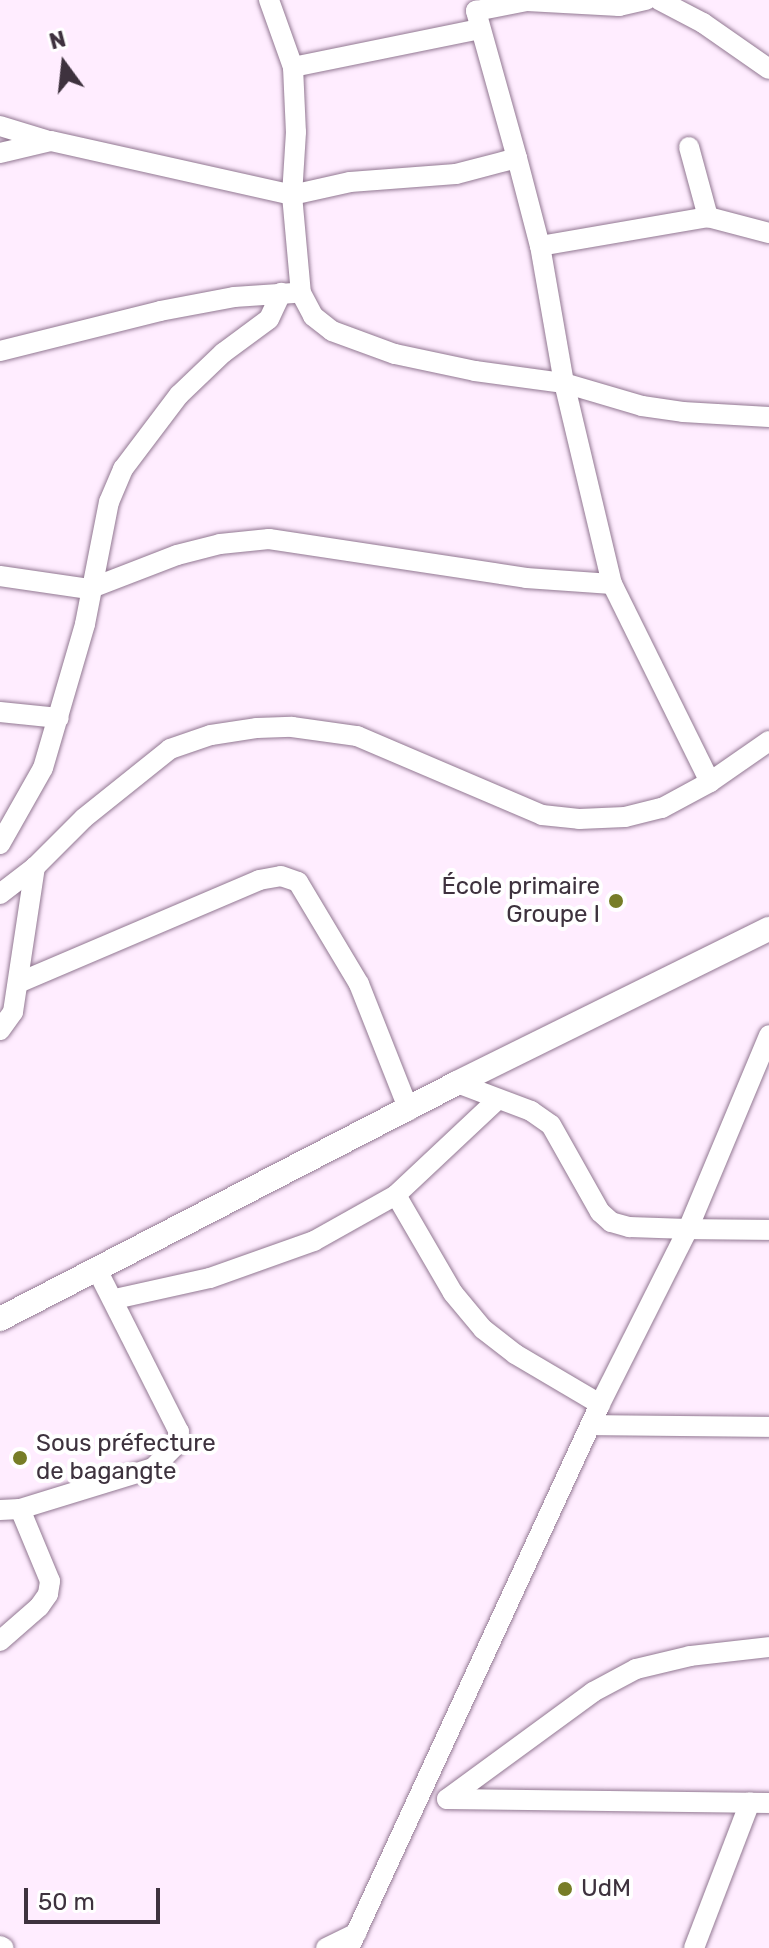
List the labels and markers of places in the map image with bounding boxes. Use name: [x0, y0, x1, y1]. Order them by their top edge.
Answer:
place label: École primaire Groupe I: [441, 873, 600, 929]
marker: École primaire Groupe I: [607, 892, 625, 910]
place label: Sous préfecture de bagangte: [36, 1430, 216, 1486]
marker: Sous préfecture de bagangte: [11, 1449, 29, 1467]
place label: UdM: [581, 1875, 631, 1903]
marker: UdM: [556, 1880, 574, 1898]

